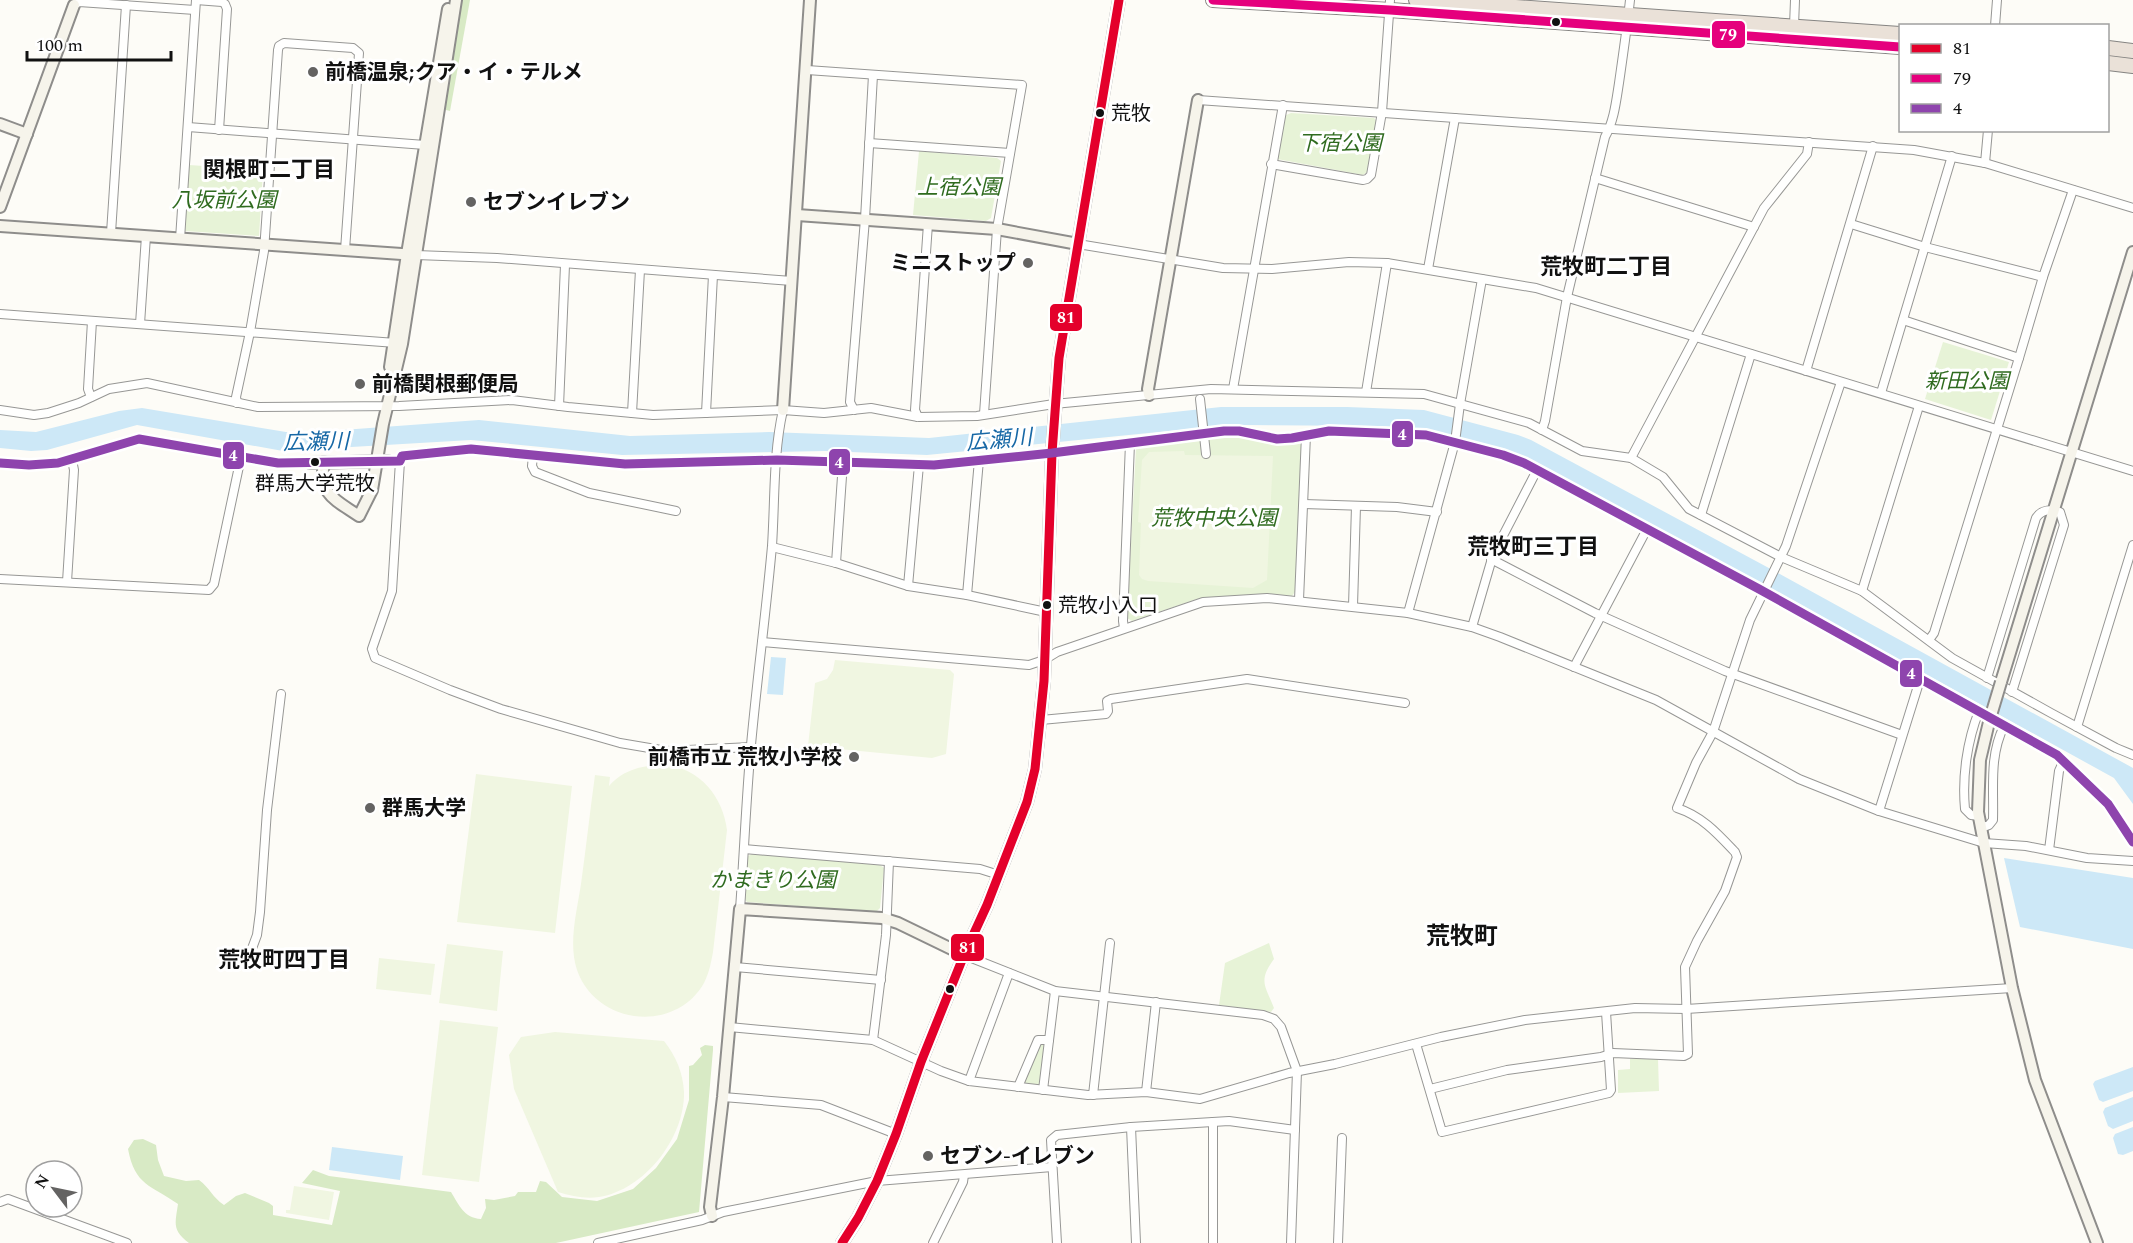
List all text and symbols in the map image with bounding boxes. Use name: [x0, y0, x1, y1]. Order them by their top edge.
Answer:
unlabelled marker: [1550, 16, 1562, 28]
line badge: 79: [1711, 20, 1746, 49]
text: 79: [1719, 23, 1737, 47]
scale bar: [27, 24, 171, 62]
legend: [1899, 24, 2109, 132]
text: 100 m: [36, 32, 83, 59]
text: 81: [1953, 35, 1971, 62]
place label: 前橋温泉;クア・イ・テルメ: [325, 57, 583, 89]
marker: 前橋温泉;クア・イ・テルメ: [306, 65, 320, 79]
text: 79: [1953, 65, 1971, 92]
text: 4: [1953, 95, 1962, 122]
place label: 荒牧: [1111, 99, 1151, 129]
marker: 荒牧: [1094, 107, 1106, 119]
park label: 下宿公園: [1298, 128, 1385, 160]
district label: 関根町二丁目: [203, 154, 335, 187]
park label: 上宿公園: [917, 172, 1004, 204]
park label: 八坂前公園: [172, 185, 279, 217]
place label: セブンイレブン: [483, 187, 630, 219]
marker: セブンイレブン: [464, 195, 478, 209]
place label: ミニストップ: [890, 248, 1016, 280]
district label: 荒牧町二丁目: [1540, 251, 1672, 284]
marker: ミニストップ: [1021, 256, 1035, 270]
line badge: 81: [1049, 303, 1083, 332]
text: 81: [1057, 306, 1075, 330]
park label: 新田公園: [1925, 366, 2012, 398]
place label: 前橋関根郵便局: [372, 369, 519, 401]
marker: 前橋関根郵便局: [353, 377, 367, 391]
line badge: 4: [1391, 420, 1414, 448]
water label: 広瀬川: [965, 421, 1035, 460]
text: 4: [1398, 423, 1407, 447]
water label: 広瀬川: [283, 425, 351, 460]
line badge: 4: [222, 441, 245, 470]
text: 4: [229, 444, 238, 468]
line badge: 4: [828, 448, 851, 476]
text: 4: [835, 451, 844, 475]
marker: 群馬大学荒牧: [309, 456, 321, 468]
place label: 群馬大学荒牧: [255, 469, 375, 499]
park label: 荒牧中央公園: [1151, 503, 1280, 535]
district label: 荒牧町三丁目: [1467, 531, 1599, 564]
place label: 荒牧小入口: [1058, 591, 1158, 621]
marker: 荒牧小入口: [1041, 599, 1053, 611]
line badge: 4: [1899, 659, 1923, 688]
text: 4: [1907, 662, 1916, 686]
place label: 前橋市立 荒牧小学校: [648, 742, 842, 774]
marker: 前橋市立 荒牧小学校: [847, 750, 861, 764]
place label: 群馬大学: [382, 793, 466, 825]
marker: 群馬大学: [363, 801, 377, 815]
park label: かまきり公園: [710, 865, 839, 897]
district label: 荒牧町: [1426, 919, 1498, 955]
line badge: 81: [950, 933, 985, 962]
text: 81: [959, 936, 977, 960]
district label: 荒牧町四丁目: [218, 944, 350, 977]
unlabelled marker: [944, 983, 956, 995]
place label: セブン-イレブン: [940, 1141, 1095, 1173]
marker: セブン-イレブン: [921, 1149, 935, 1163]
north arrow: [24, 1159, 84, 1219]
text: N: [28, 1170, 56, 1193]

